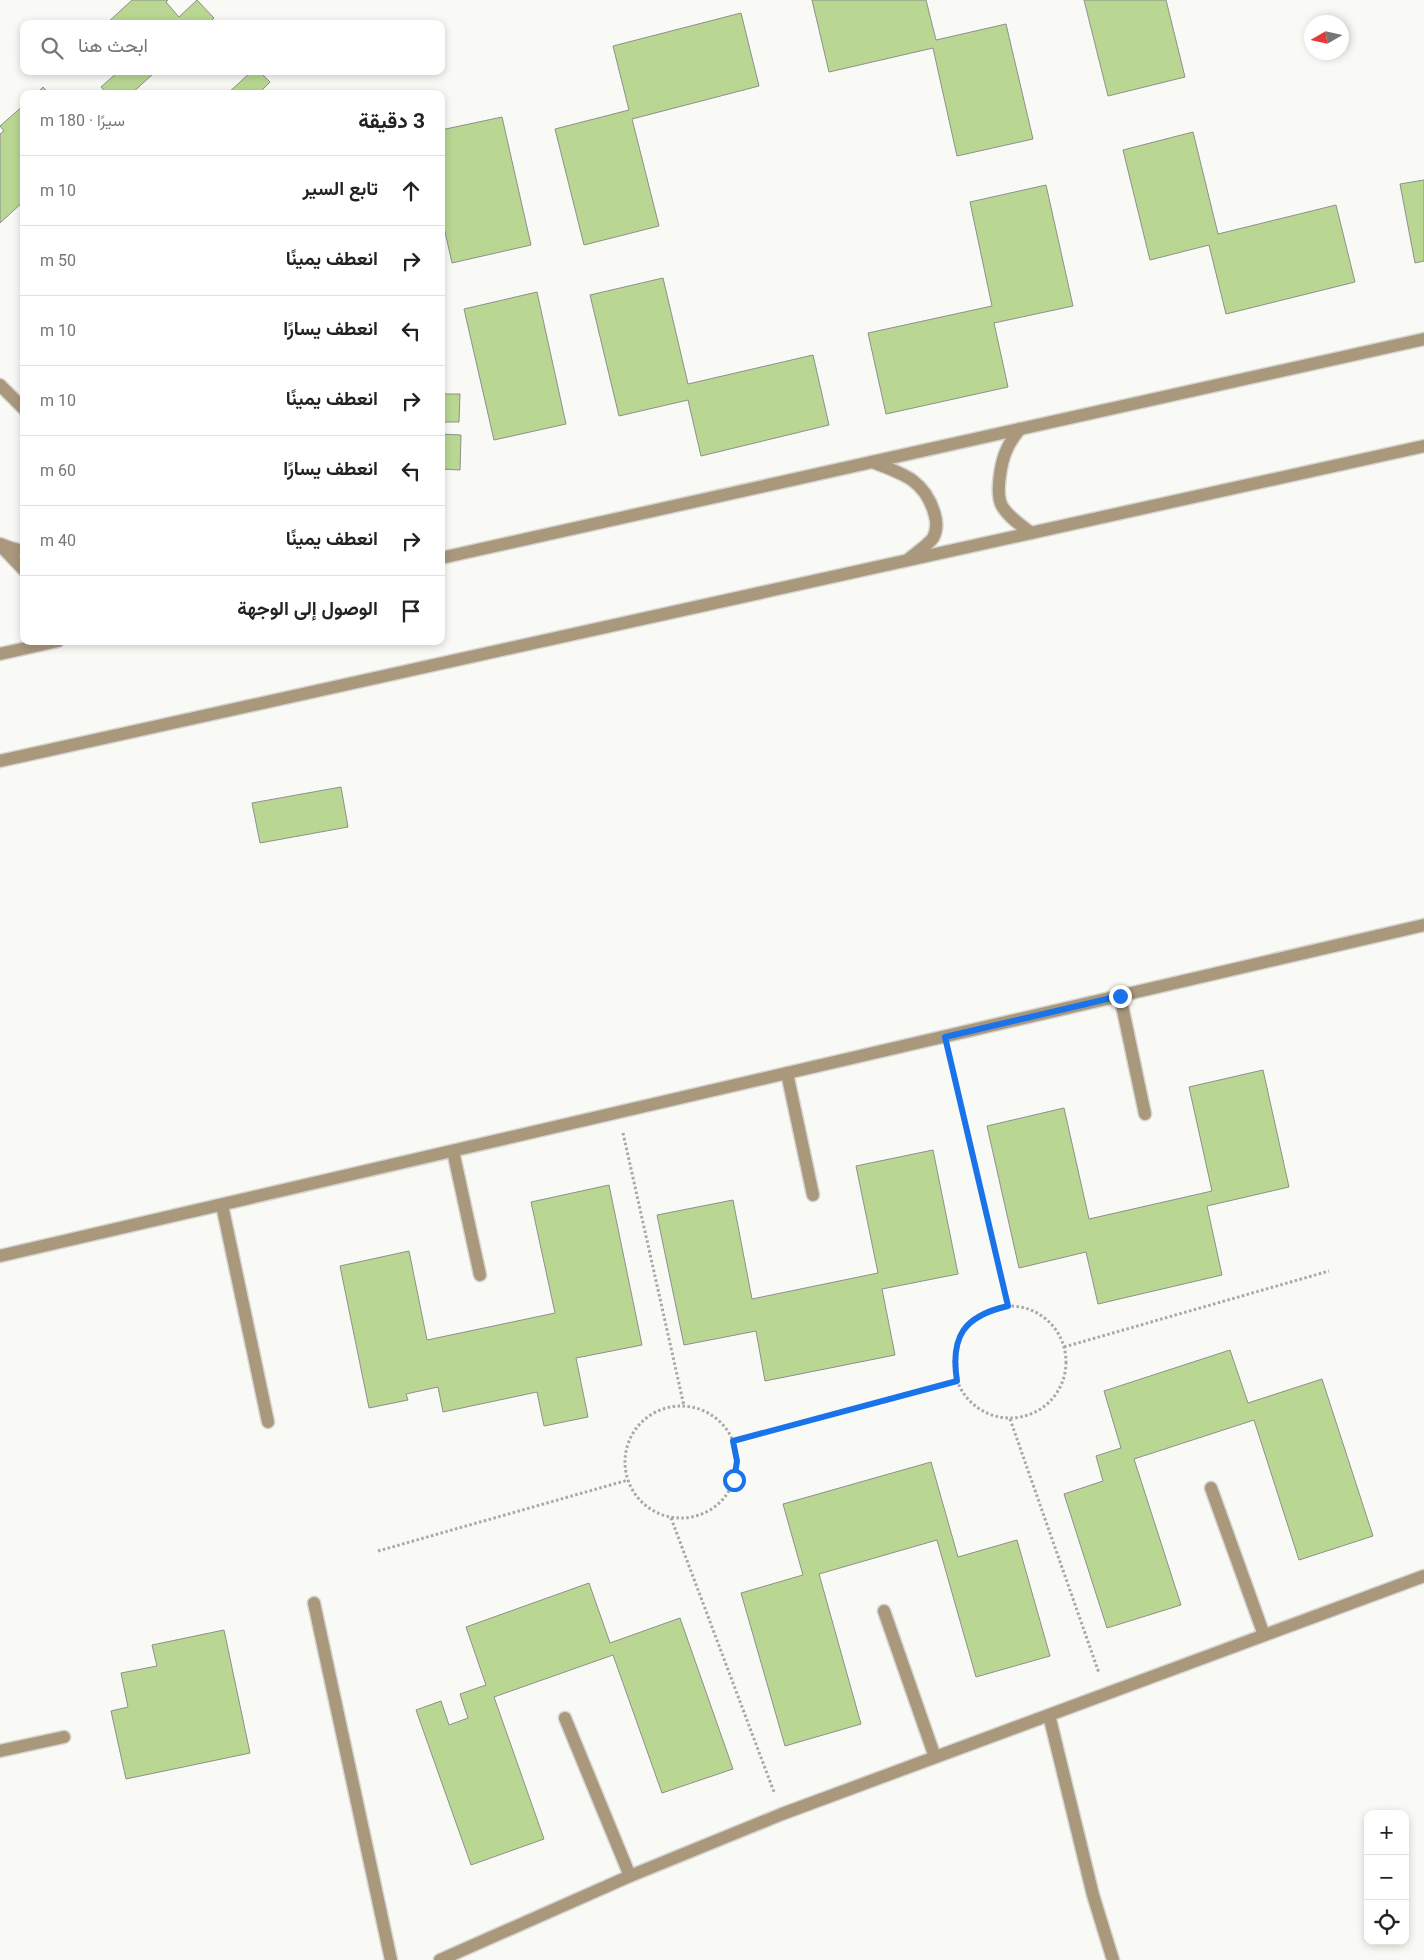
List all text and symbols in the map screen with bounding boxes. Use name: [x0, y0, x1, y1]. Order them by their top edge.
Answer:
north arrow: [1304, 15, 1349, 60]
search box: [20, 20, 445, 75]
icon: search: [38, 34, 66, 62]
text: ابحث هنا: [78, 34, 148, 57]
text: 3 دقيقة: [358, 109, 425, 133]
text: سيرًا · 180 m: [40, 111, 125, 130]
text: تابع السير: [302, 177, 378, 200]
icon: ahead: [397, 177, 425, 205]
text: 10 m: [40, 181, 76, 200]
text: انعطف يمينًا: [286, 247, 378, 270]
icon: right: [397, 247, 425, 275]
text: 50 m: [40, 251, 76, 270]
text: انعطف يسارًا: [283, 317, 378, 340]
icon: left: [397, 317, 425, 345]
text: 10 m: [40, 321, 76, 340]
text: انعطف يمينًا: [286, 387, 378, 410]
icon: right: [397, 387, 425, 415]
text: 10 m: [40, 391, 76, 410]
text: انعطف يسارًا: [283, 457, 378, 480]
icon: left: [397, 457, 425, 485]
text: 60 m: [40, 461, 76, 480]
text: انعطف يمينًا: [286, 527, 378, 550]
icon: right: [397, 527, 425, 555]
text: 40 m: [40, 531, 76, 550]
text: الوصول إلى الوجهة: [237, 597, 378, 620]
icon: arrive: [397, 597, 425, 625]
route end: [1109, 985, 1132, 1008]
route start: [723, 1469, 746, 1492]
map controls: [1364, 1810, 1409, 1945]
button: +: [1364, 1810, 1409, 1855]
button: −: [1364, 1855, 1409, 1900]
button: locate: [1364, 1900, 1409, 1945]

